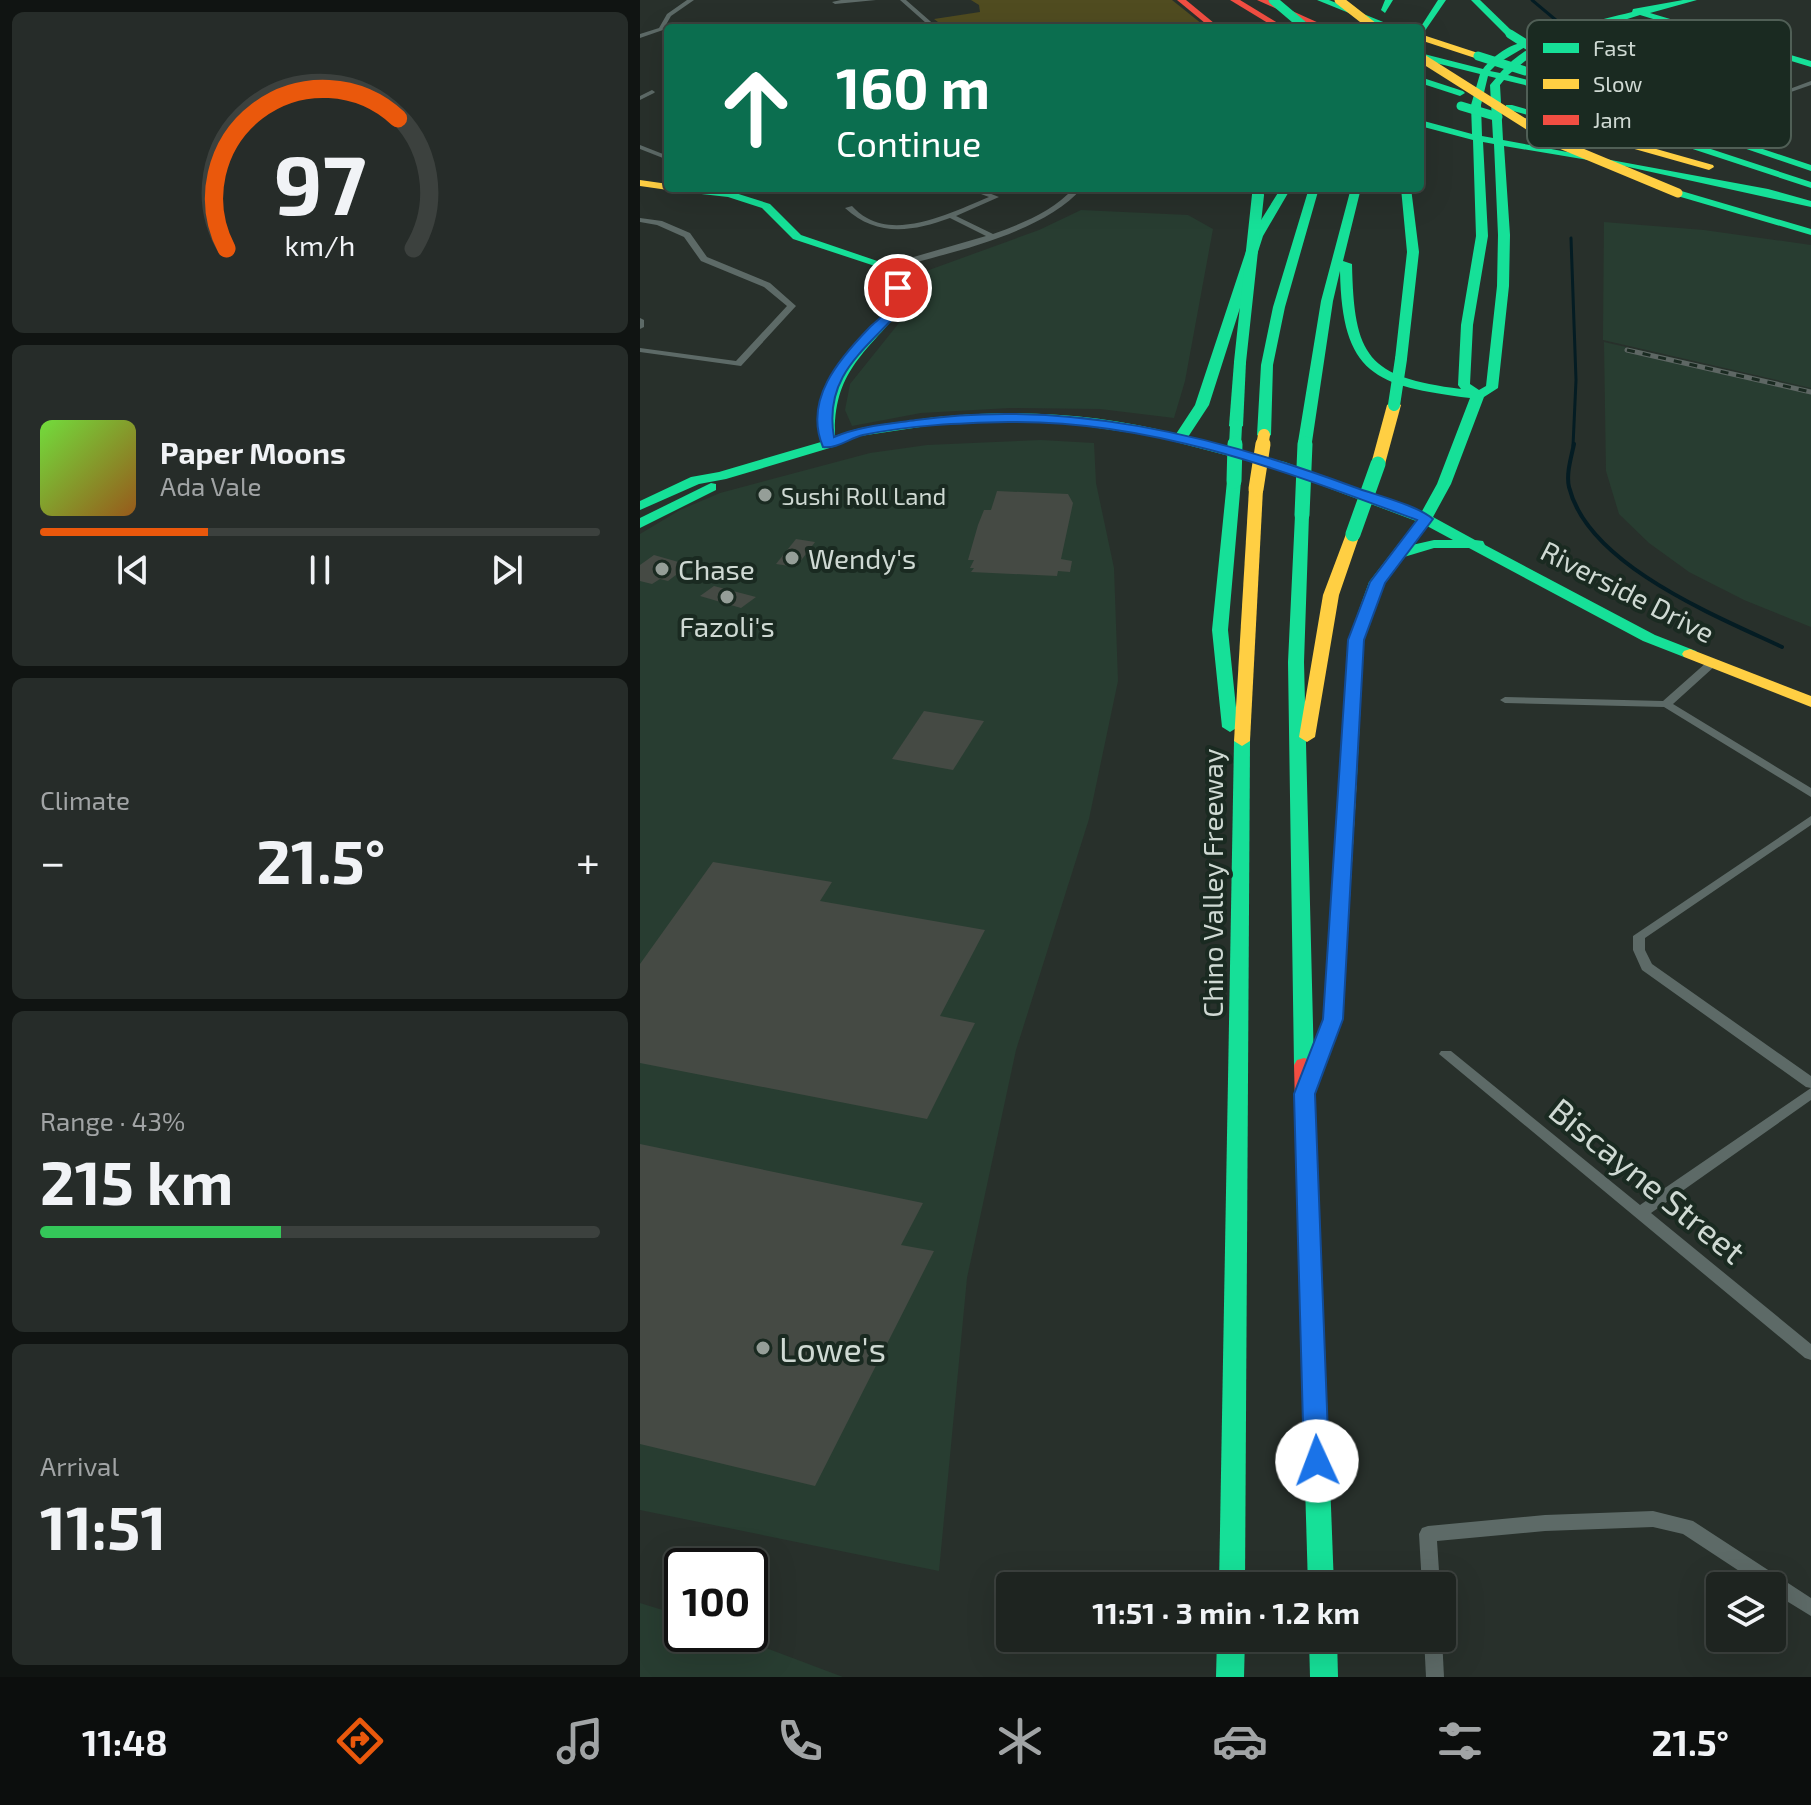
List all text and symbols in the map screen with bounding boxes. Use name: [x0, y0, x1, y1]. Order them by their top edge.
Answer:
legend: [1527, 20, 1791, 148]
text: Fast: [1593, 34, 1636, 60]
text: 160 m: [836, 53, 990, 120]
icon: ahead: [704, 56, 808, 160]
text: Slow: [1593, 70, 1642, 96]
text: Jam: [1593, 106, 1632, 132]
text: Continue: [836, 121, 981, 164]
text: 97: [273, 131, 367, 231]
text: km/h: [285, 227, 355, 262]
pin: [864, 254, 932, 322]
icon: arrive: [876, 266, 920, 310]
text: Paper Moons: [160, 434, 346, 470]
text: Ada Vale: [160, 470, 262, 501]
place label: Sushi Roll Land: [781, 481, 946, 510]
marker: Sushi Roll Land: [756, 486, 774, 504]
street label: Riverside Drive: [1536, 533, 1720, 649]
place label: Wendy's: [808, 541, 916, 575]
icon: previous: [111, 548, 155, 592]
icon: pause: [298, 548, 342, 592]
icon: next: [485, 548, 529, 592]
marker: Wendy's: [783, 549, 801, 567]
place label: Chase: [678, 552, 755, 586]
marker: Chase: [653, 560, 671, 578]
marker: Fazoli's: [718, 588, 736, 606]
place label: Fazoli's: [679, 609, 775, 643]
street label: Chino Valley Freeway: [1195, 748, 1229, 1018]
text: Climate: [40, 784, 130, 815]
text: 21.5°: [256, 824, 385, 896]
text: −: [40, 834, 66, 887]
text: +: [576, 834, 600, 887]
street label: Biscayne Street: [1542, 1089, 1754, 1272]
text: Range · 43%: [40, 1105, 185, 1136]
text: 215 km: [40, 1145, 233, 1217]
place label: Lowe's: [779, 1328, 886, 1369]
marker: Lowe's: [754, 1339, 772, 1357]
position arrow: [1275, 1419, 1359, 1503]
text: Arrival: [40, 1450, 119, 1481]
text: 11:51: [40, 1490, 166, 1562]
speed limit sign: 100: [664, 1548, 768, 1652]
map controls: [1706, 1572, 1786, 1652]
button: layers: [1706, 1572, 1786, 1652]
text: 11:51 · 3 min · 1.2 km: [1092, 1594, 1360, 1630]
icon: directions: [332, 1713, 388, 1769]
icon: music: [552, 1713, 608, 1769]
icon: phone: [772, 1713, 828, 1769]
icon: climate: [992, 1713, 1048, 1769]
icon: car: [1212, 1713, 1268, 1769]
icon: filters: [1432, 1713, 1488, 1769]
text: 11:48: [82, 1720, 168, 1763]
text: 21.5°: [1651, 1720, 1729, 1763]

